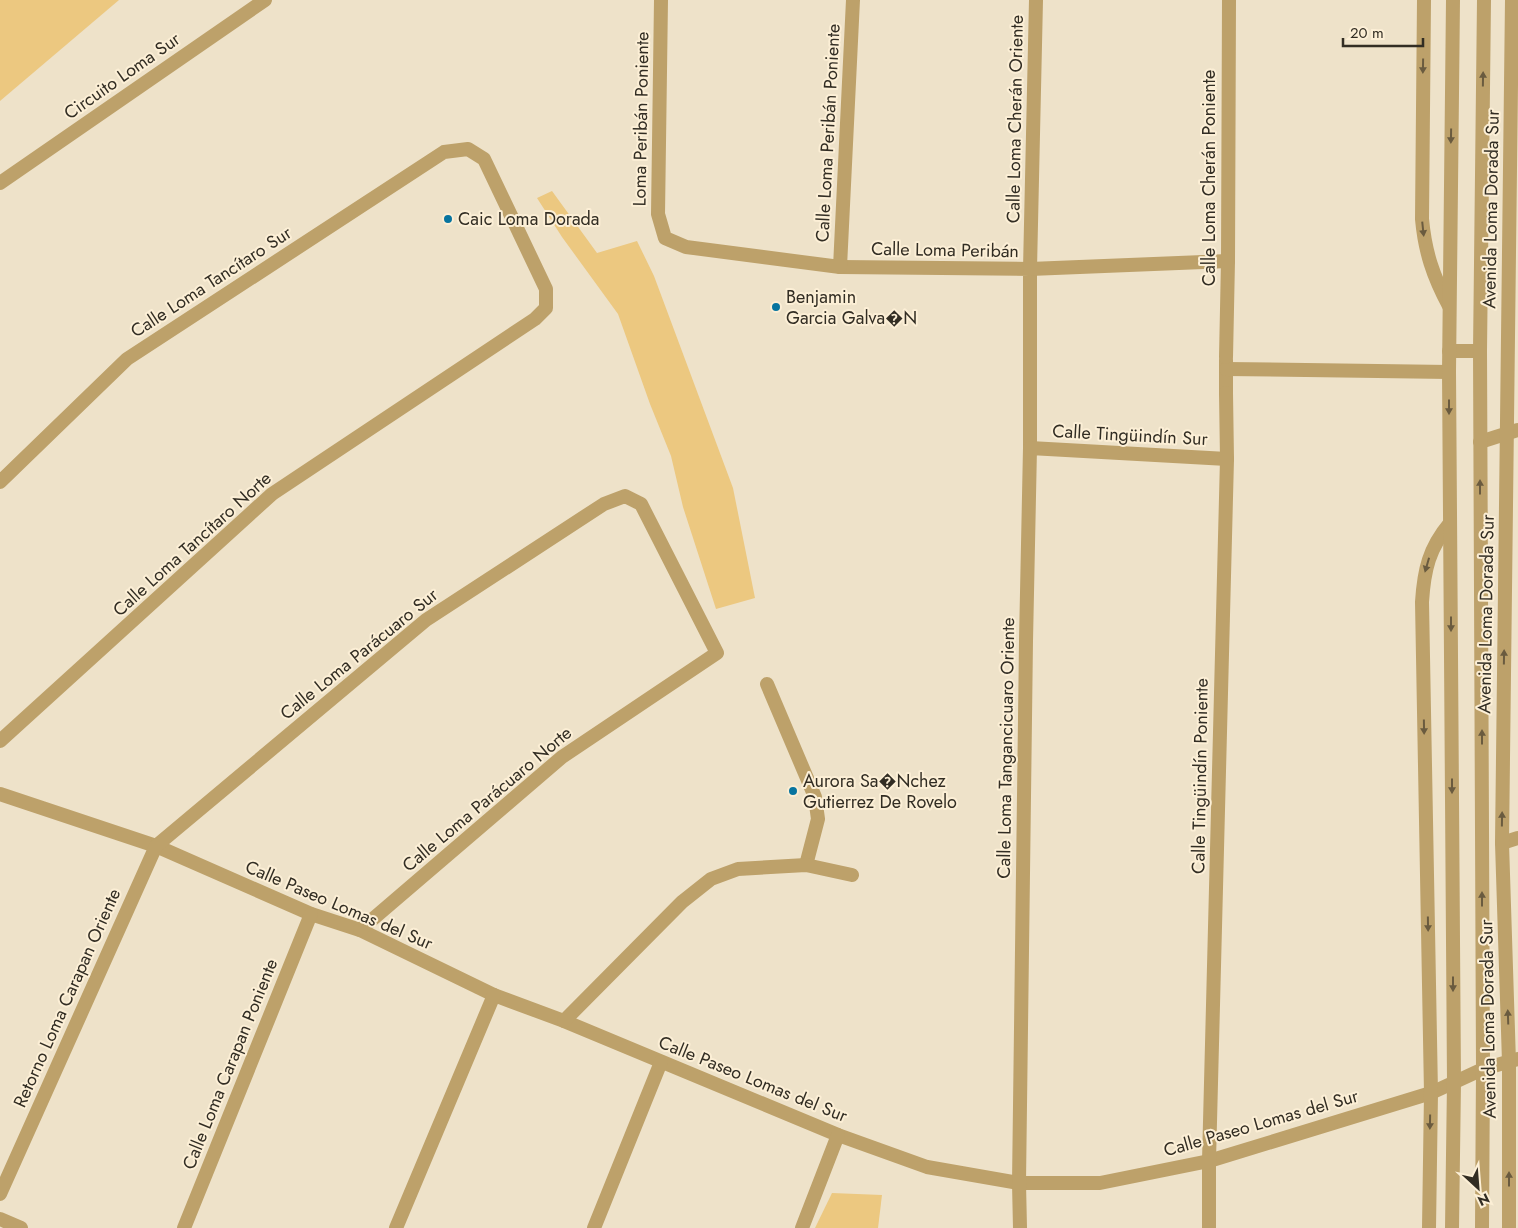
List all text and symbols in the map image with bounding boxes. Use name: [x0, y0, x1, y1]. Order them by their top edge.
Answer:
street label: Calle Loma Cherán Oriente: [1000, 15, 1030, 223]
scale bar: [1343, 15, 1423, 47]
text: 20 m: [1350, 22, 1384, 44]
street label: Calle Loma Peribán Poniente: [809, 23, 847, 243]
street label: Circuito Loma Sur: [59, 26, 186, 126]
street label: Loma Peribán Poniente: [626, 31, 656, 207]
one-way arrow: [1419, 58, 1427, 74]
street label: Calle Loma Cherán Poniente: [1196, 70, 1222, 286]
one-way arrow: [1479, 71, 1487, 87]
street label: Avenida Loma Dorada Sur: [1476, 108, 1506, 309]
one-way arrow: [1447, 128, 1455, 144]
place label: Caic Loma Dorada: [458, 206, 600, 232]
marker: Caic Loma Dorada: [442, 213, 454, 225]
street label: Calle Loma Tancítaro Sur: [125, 220, 297, 344]
one-way arrow: [1419, 221, 1427, 237]
street label: Calle Loma Peribán: [871, 236, 1019, 264]
place label: Benjamin Garcia Galva�N: [786, 284, 917, 331]
marker: Benjamin Garcia Galva�N: [770, 301, 782, 313]
one-way arrow: [1445, 399, 1453, 415]
street label: Calle Tingüindín Sur: [1052, 418, 1209, 452]
street label: Calle Loma Tancítaro Norte: [107, 466, 277, 622]
one-way arrow: [1476, 479, 1484, 495]
street label: Avenida Loma Dorada Sur: [1471, 513, 1501, 714]
one-way arrow: [1423, 557, 1431, 573]
street label: Calle Loma Parácuaro Sur: [275, 582, 444, 726]
one-way arrow: [1447, 616, 1455, 632]
street label: Calle Loma Tangancicuaro Oriente: [991, 617, 1021, 879]
one-way arrow: [1500, 649, 1508, 665]
street label: Calle Tingüindín Poniente: [1185, 678, 1215, 874]
one-way arrow: [1421, 719, 1429, 735]
street label: Calle Loma Parácuaro Norte: [397, 720, 577, 878]
one-way arrow: [1478, 729, 1486, 745]
place label: Aurora Sa�Nchez Gutierrez De Rovelo: [803, 768, 957, 815]
one-way arrow: [1448, 779, 1456, 795]
marker: Aurora Sa�Nchez Gutierrez De Rovelo: [787, 785, 799, 797]
one-way arrow: [1499, 811, 1507, 827]
street label: Calle Paseo Lomas del Sur: [241, 854, 438, 957]
street label: Retorno Loma Carapan Oriente: [7, 884, 127, 1112]
one-way arrow: [1478, 891, 1486, 907]
one-way arrow: [1424, 917, 1432, 933]
street label: Avenida Loma Dorada Sur: [1473, 918, 1503, 1119]
street label: Calle Loma Carapan Poniente: [176, 955, 284, 1173]
one-way arrow: [1449, 976, 1457, 992]
one-way arrow: [1503, 1009, 1511, 1025]
street label: Calle Paseo Lomas del Sur: [655, 1029, 852, 1129]
street label: Calle Paseo Lomas del Sur: [1161, 1083, 1362, 1163]
one-way arrow: [1426, 1114, 1434, 1130]
north arrow: [1453, 1163, 1503, 1213]
one-way arrow: [1505, 1171, 1513, 1187]
text: N: [1474, 1188, 1493, 1211]

